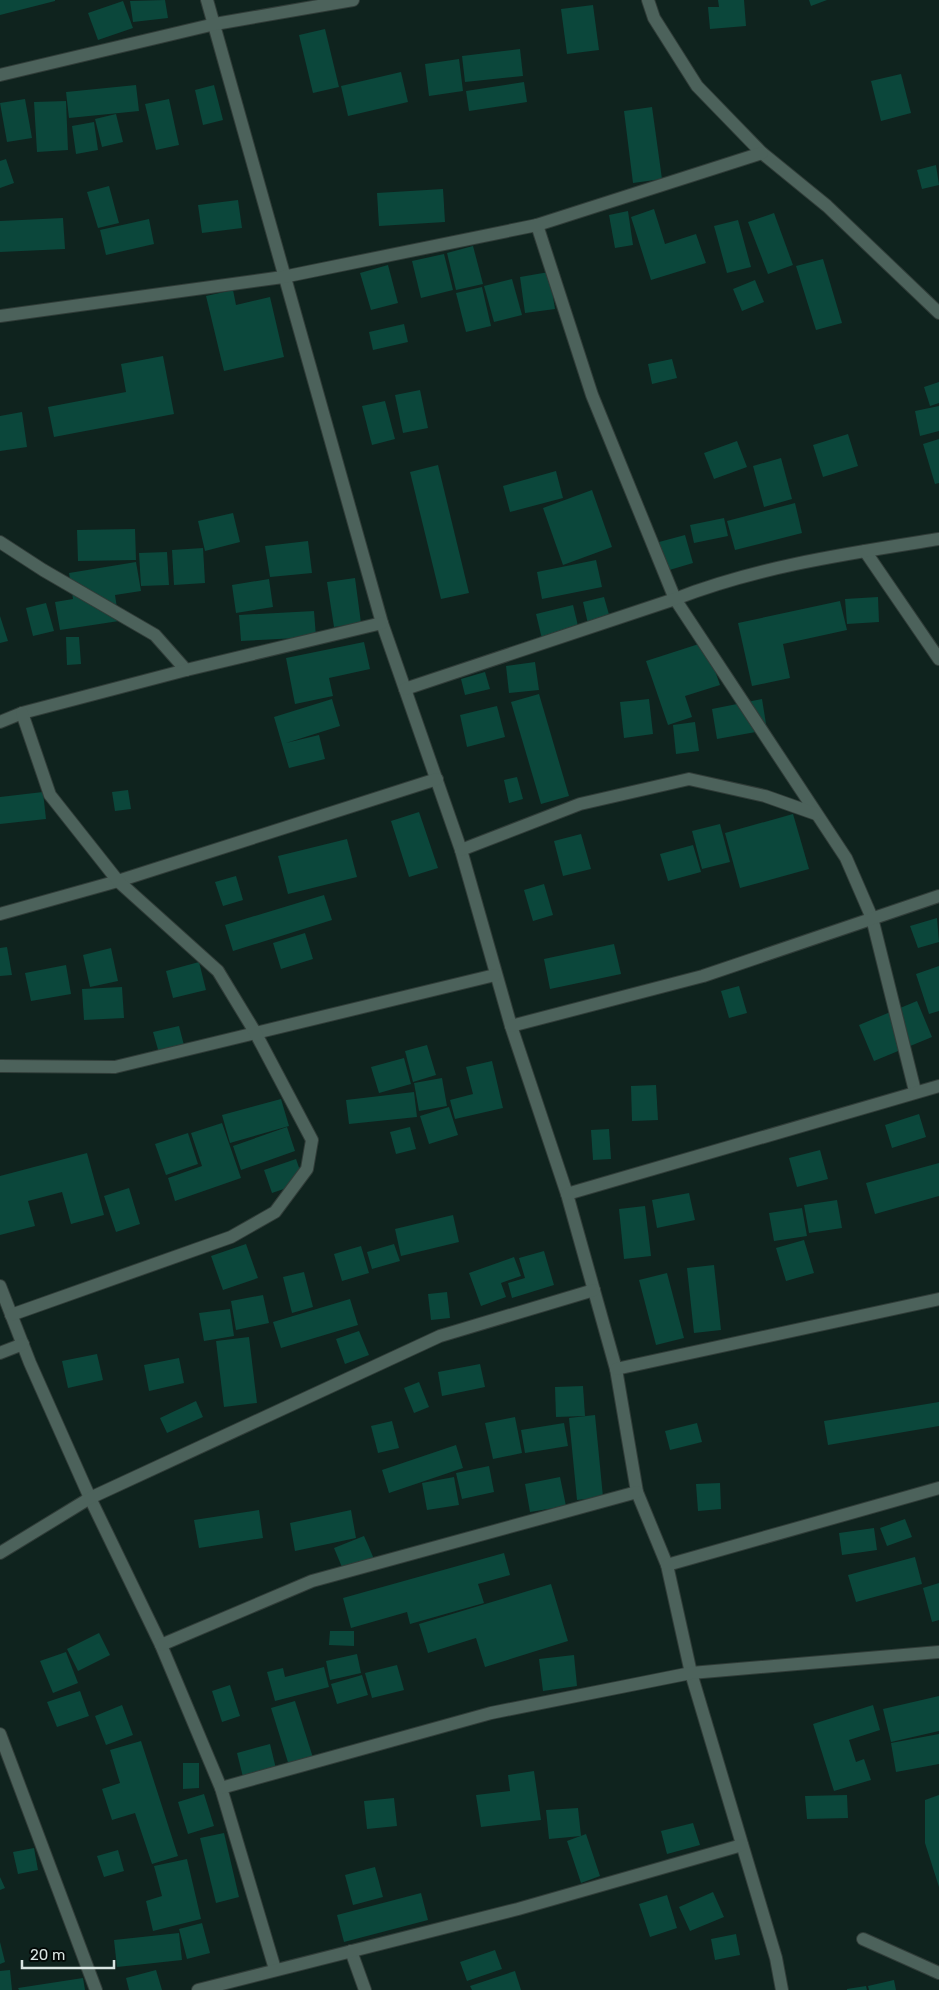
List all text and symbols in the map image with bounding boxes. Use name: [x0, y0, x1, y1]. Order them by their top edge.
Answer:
scale bar: [22, 1938, 115, 1970]
text: 20 m: [30, 1946, 65, 1964]

